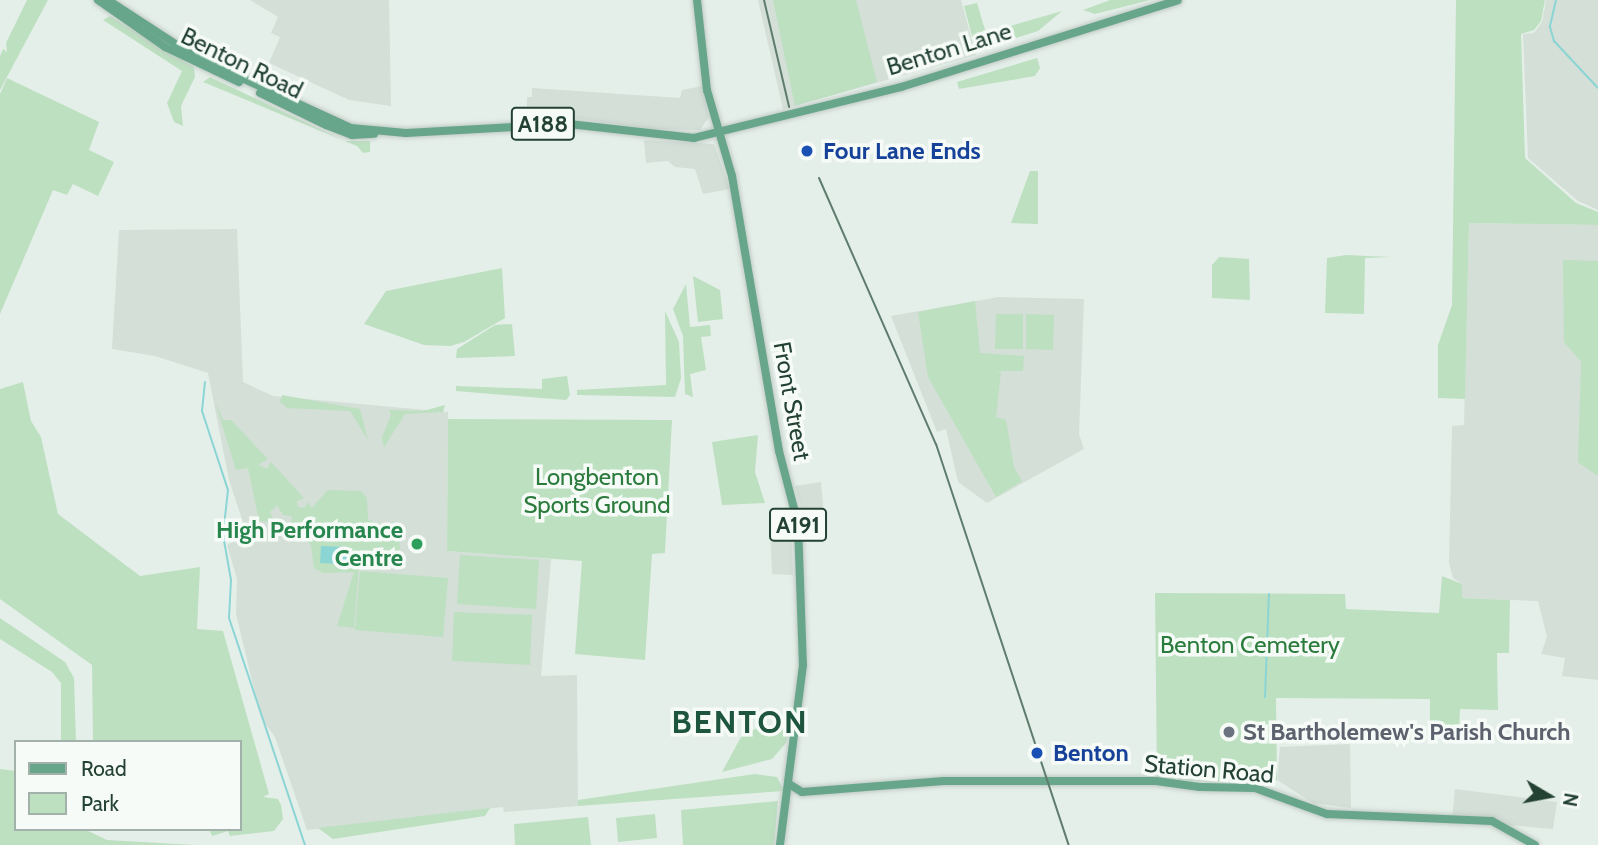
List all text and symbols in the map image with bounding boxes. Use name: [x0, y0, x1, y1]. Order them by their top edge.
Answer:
street label: Benton Lane: [883, 16, 1015, 82]
street label: Benton Road: [176, 21, 308, 105]
road number: A188: [510, 105, 576, 144]
place label: Four Lane Ends: [823, 137, 981, 165]
marker: Four Lane Ends: [797, 141, 817, 161]
street label: Front Street: [767, 339, 817, 463]
park label: Longbenton Sports Ground: [523, 463, 671, 519]
road number: A191: [768, 505, 828, 544]
place label: High Performance Centre: [216, 516, 403, 572]
marker: High Performance Centre: [409, 536, 425, 552]
park label: Benton Cemetery: [1160, 631, 1340, 659]
district label: BENTON: [672, 703, 808, 741]
place label: St Bartholemew's Parish Church: [1243, 718, 1570, 746]
marker: St Bartholemew's Parish Church: [1221, 724, 1237, 740]
place label: Benton: [1053, 739, 1129, 767]
legend: [14, 740, 242, 831]
marker: Benton: [1027, 743, 1047, 763]
street label: Station Road: [1143, 749, 1275, 789]
text: Road: [81, 756, 127, 781]
north arrow: [1514, 761, 1584, 831]
text: Park: [81, 791, 119, 816]
text: N: [1558, 791, 1583, 808]

